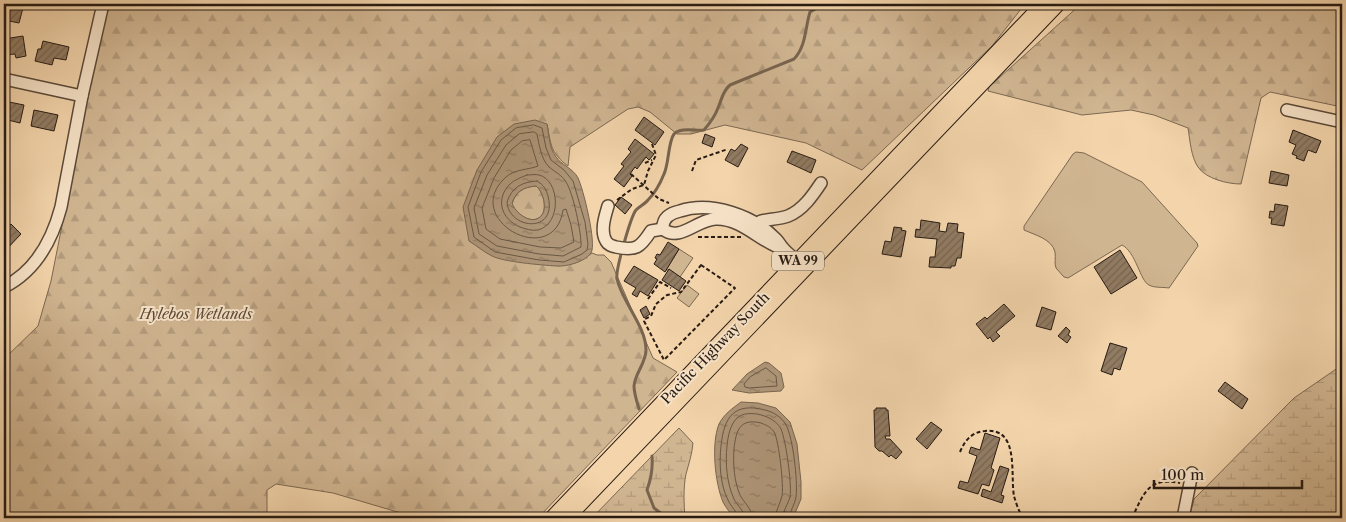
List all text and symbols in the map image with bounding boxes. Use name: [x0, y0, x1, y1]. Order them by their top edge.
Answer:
road number: WA 99: [772, 252, 824, 270]
street label: Pacific Highway South: [657, 288, 773, 408]
park label: Hylebos Wetlands: [138, 305, 253, 323]
scale bar: [1154, 457, 1301, 489]
text: 100 m: [1161, 465, 1204, 484]

